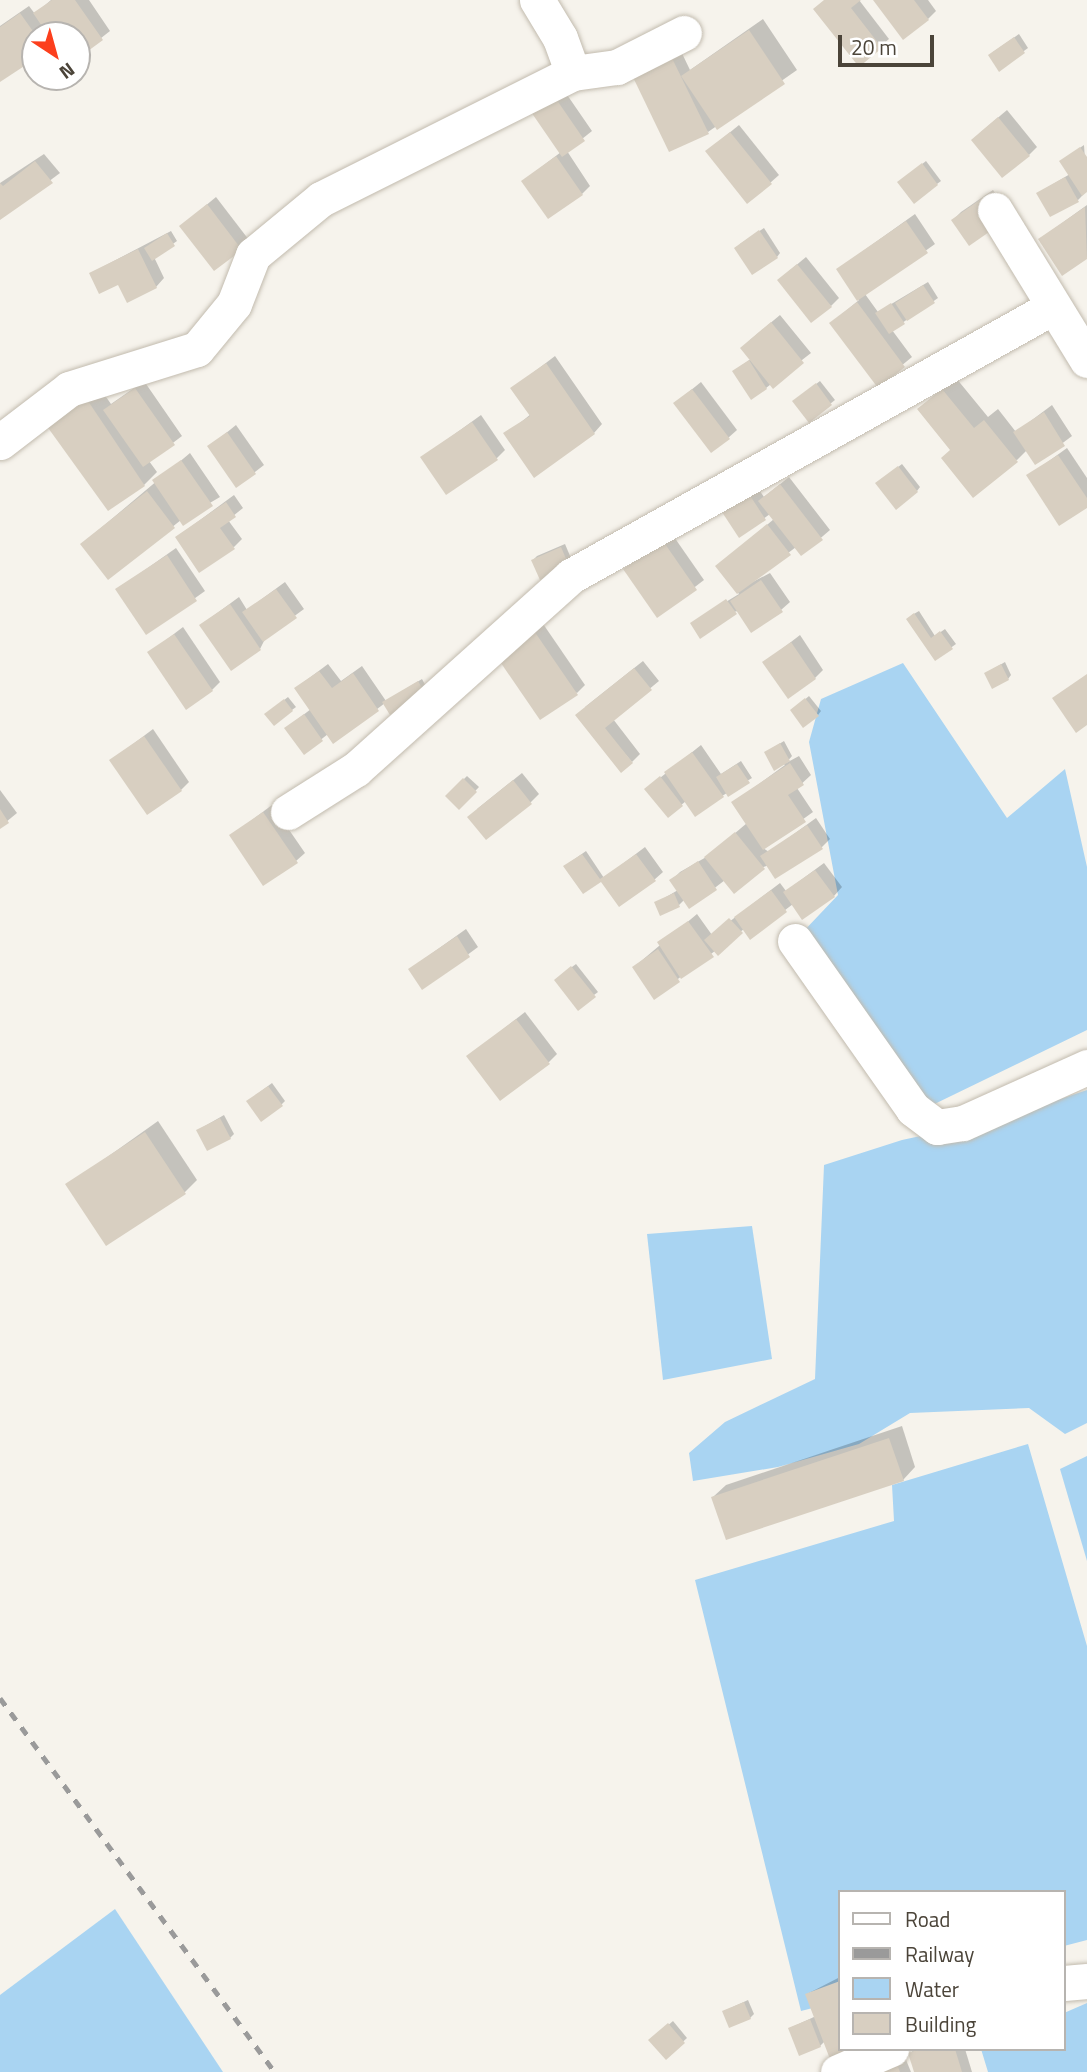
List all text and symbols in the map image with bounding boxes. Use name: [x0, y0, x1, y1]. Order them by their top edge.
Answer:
north arrow: [21, 21, 91, 91]
scale bar: [842, 21, 938, 65]
text: 20 m: [851, 31, 897, 63]
text: N: [54, 56, 81, 87]
legend: [838, 1890, 1066, 2051]
text: Road: [905, 1903, 950, 1935]
text: Railway: [905, 1938, 974, 1970]
text: Water: [905, 1973, 959, 2005]
text: Building: [905, 2008, 976, 2040]

